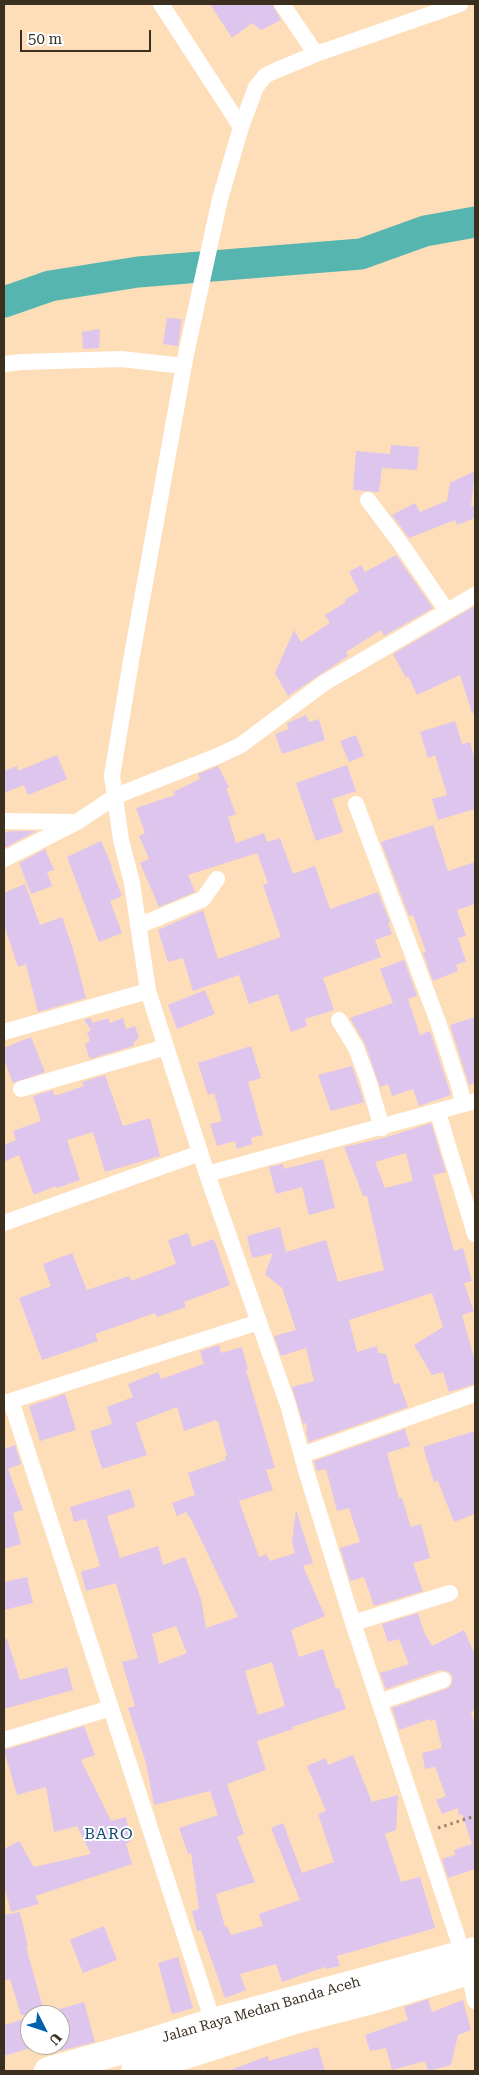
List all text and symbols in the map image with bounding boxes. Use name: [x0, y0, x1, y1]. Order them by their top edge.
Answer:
scale bar: [22, 20, 154, 52]
text: 50 m: [28, 30, 62, 48]
district label: BARO: [84, 1824, 134, 1844]
street label: Jalan Raya Medan Banda Aceh: [160, 1974, 362, 2046]
north arrow: [20, 2005, 70, 2055]
text: U: [46, 2030, 65, 2049]

